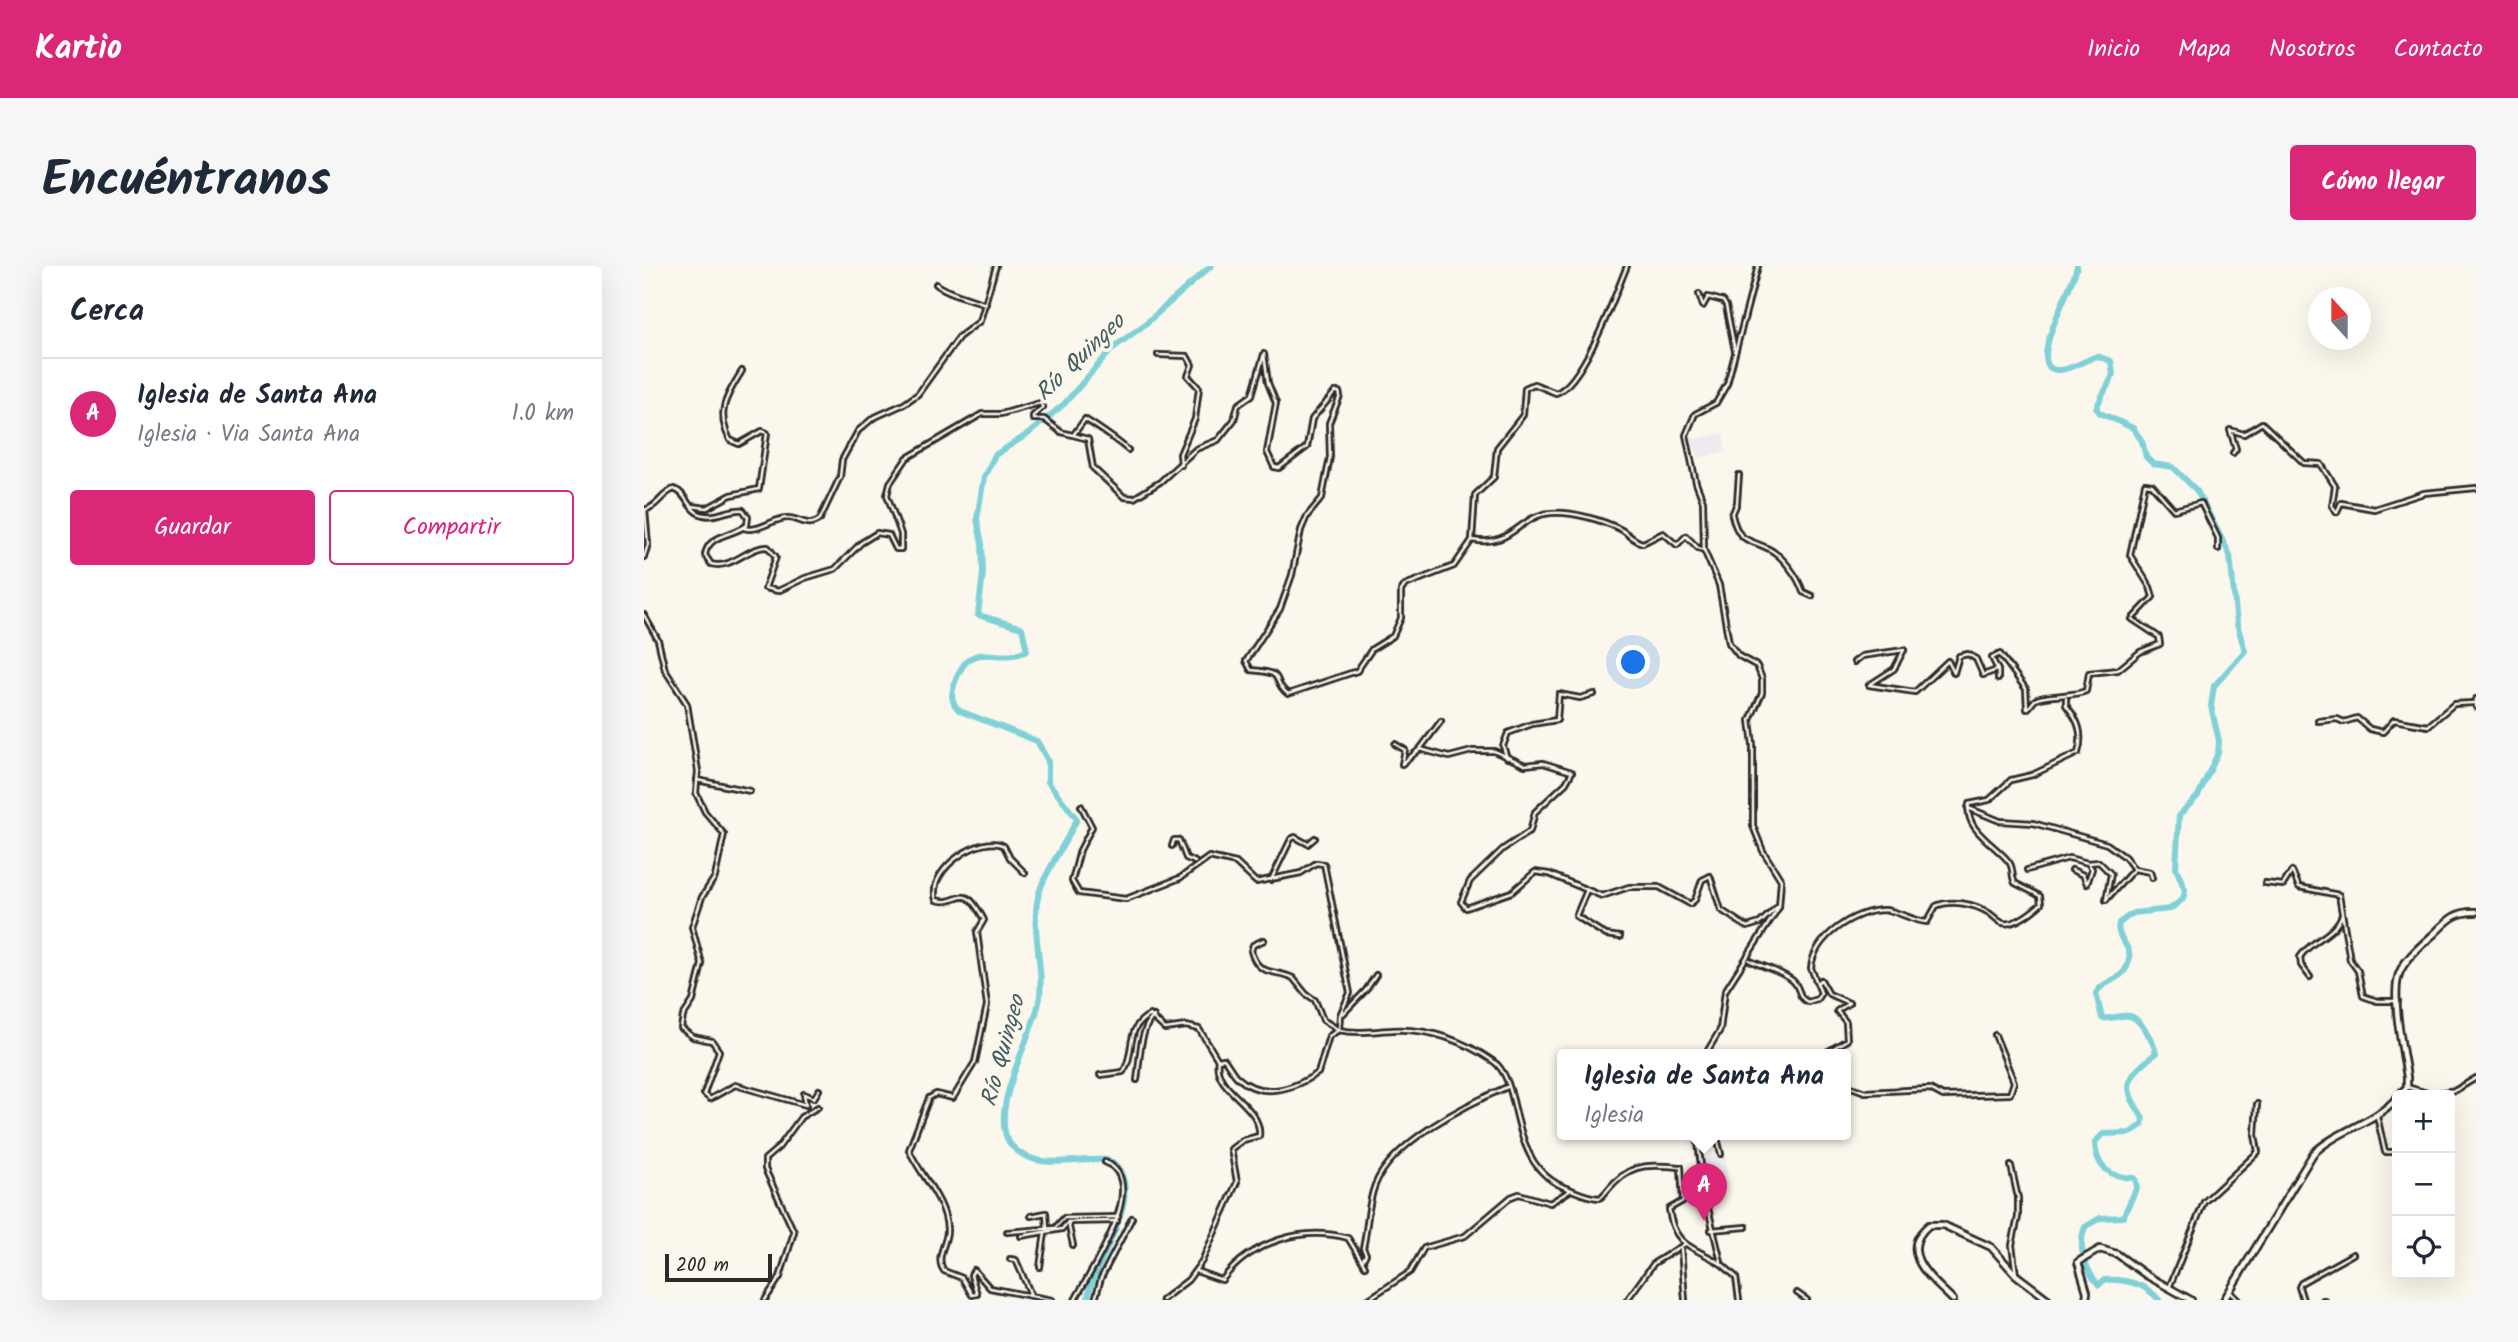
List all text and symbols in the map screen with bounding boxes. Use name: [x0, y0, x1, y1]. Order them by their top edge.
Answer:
text: Kartio: [35, 23, 122, 76]
text: Inicio: [2087, 30, 2140, 69]
text: Mapa: [2178, 30, 2231, 69]
text: Nosotros: [2269, 30, 2356, 69]
text: Contacto: [2394, 30, 2483, 69]
text: Encuéntranos: [42, 143, 331, 221]
button: Cómo llegar: [2290, 145, 2476, 220]
north arrow: [2308, 287, 2371, 350]
text: Cerca: [70, 288, 144, 336]
water label: Río Quingeo: [1028, 304, 1136, 410]
text: Iglesia de Santa Ana: [137, 375, 377, 417]
text: A: [86, 396, 100, 432]
text: 1.0 km: [512, 396, 574, 432]
text: Iglesia · Via Santa Ana: [137, 417, 360, 453]
button: Guardar: [70, 490, 315, 565]
button: Compartir: [329, 490, 574, 565]
your location: [1616, 645, 1650, 679]
water label: Río Quingeo: [972, 990, 1037, 1111]
popup: [1557, 1049, 1851, 1140]
text: Iglesia de Santa Ana: [1584, 1056, 1824, 1098]
map controls: [2392, 1090, 2455, 1279]
button: +: [2392, 1090, 2455, 1153]
text: Iglesia: [1584, 1098, 1644, 1134]
button: −: [2392, 1153, 2455, 1216]
pin: A: [1681, 1163, 1727, 1221]
button: locate: [2392, 1216, 2455, 1279]
scale bar: [665, 1251, 772, 1283]
text: 200 m: [676, 1251, 729, 1281]

